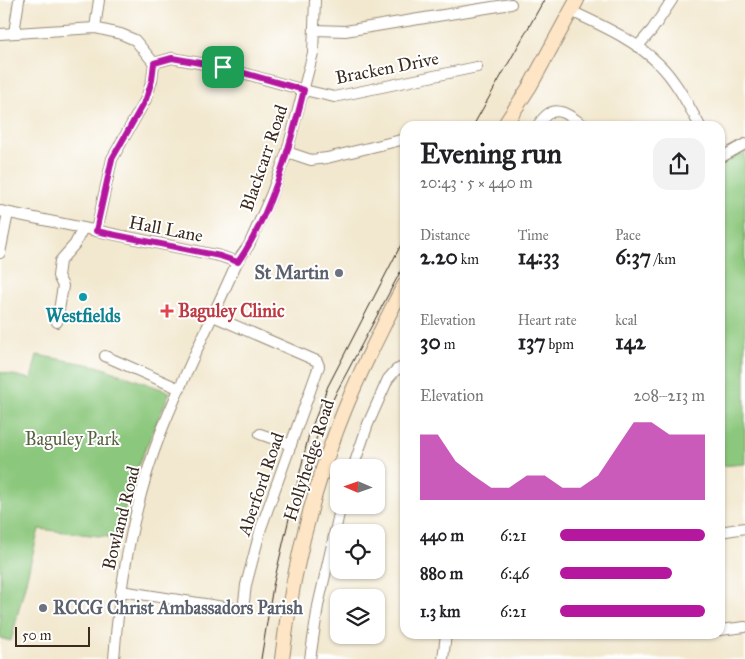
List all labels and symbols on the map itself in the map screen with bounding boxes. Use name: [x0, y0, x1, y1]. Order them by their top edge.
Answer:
pin: [202, 46, 244, 88]
street label: Bracken Drive: [334, 47, 440, 89]
street label: Blackcarr Road: [236, 102, 292, 214]
street label: Hall Lane: [127, 211, 205, 247]
place label: St Martin: [254, 262, 329, 284]
marker: St Martin: [333, 267, 345, 279]
marker: Westfields: [77, 291, 89, 303]
place label: Baguley Clinic: [178, 300, 285, 323]
marker: Baguley Clinic: [160, 304, 174, 318]
place label: Westfields: [45, 305, 121, 327]
street label: Hollyhedge Road: [279, 396, 340, 524]
park label: Baguley Park: [25, 428, 120, 451]
street label: Aberford Road: [233, 429, 289, 540]
north arrow: [330, 459, 385, 514]
street label: Bowland Road: [97, 464, 145, 572]
place label: RCCG Christ Ambassadors Parish: [53, 597, 304, 619]
marker: RCCG Christ Ambassadors Parish: [37, 602, 49, 614]
scale bar: [15, 624, 90, 647]

